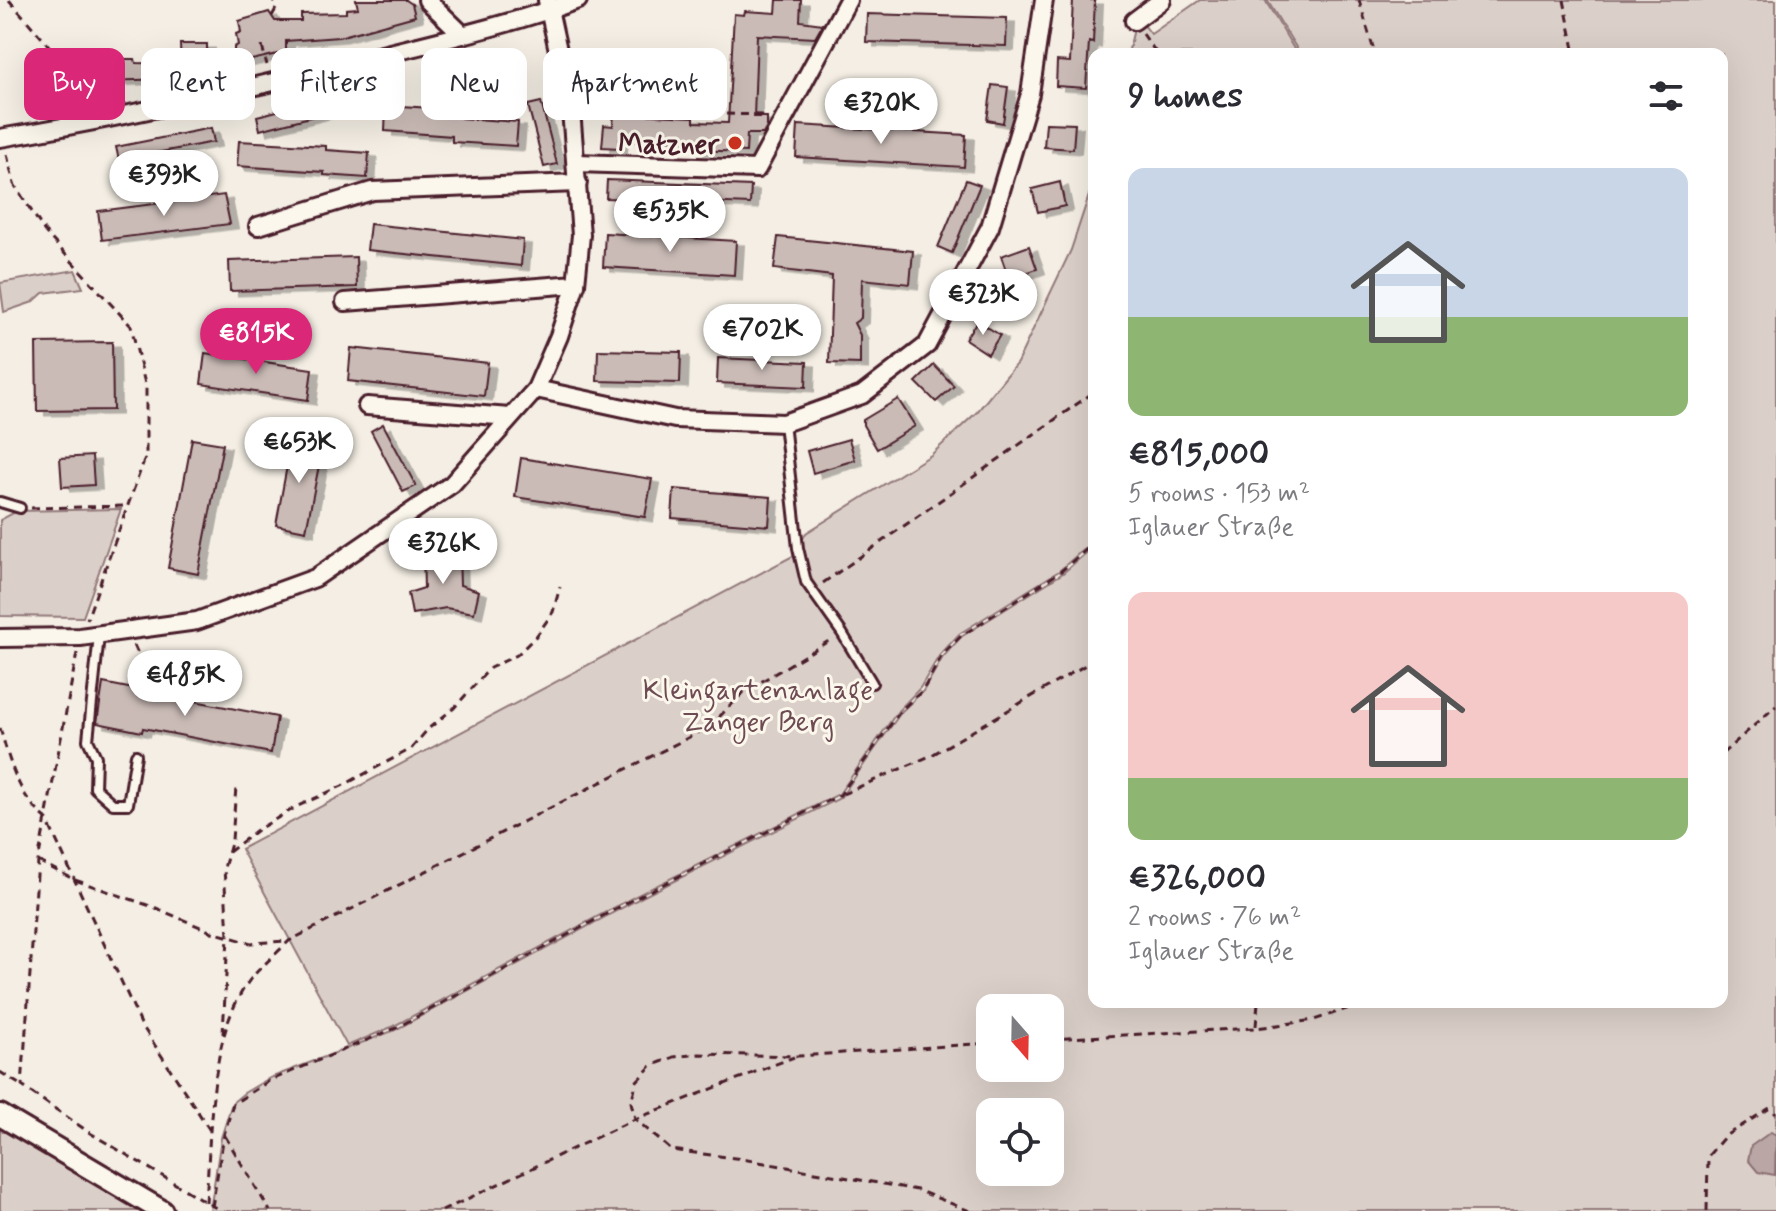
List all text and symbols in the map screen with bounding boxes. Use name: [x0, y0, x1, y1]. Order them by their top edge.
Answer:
chip: Buy: [24, 48, 125, 120]
chip: Rent: [141, 48, 255, 120]
chip: Filters: [271, 48, 405, 120]
chip: New: [421, 48, 527, 120]
chip: Apartment: [543, 48, 727, 120]
text: 9 homes: [1128, 74, 1243, 119]
icon: filters: [1644, 74, 1688, 118]
pin: €320K: [825, 78, 937, 146]
text: €320K: [843, 87, 919, 121]
place label: Matzner: [618, 127, 720, 164]
marker: Matzner: [726, 134, 744, 152]
pin: €393K: [108, 150, 220, 218]
text: €393K: [127, 159, 201, 193]
pin: €535K: [614, 186, 726, 254]
text: €535K: [632, 195, 708, 229]
icon: home: [1336, 220, 1480, 364]
pin: €323K: [927, 269, 1039, 337]
text: €323K: [947, 278, 1019, 312]
pin: €702K: [706, 304, 818, 372]
pin: €815K: [200, 308, 312, 376]
text: €702K: [721, 313, 803, 347]
text: €815K: [218, 317, 294, 351]
pin: €653K: [243, 417, 355, 485]
text: €653K: [262, 426, 336, 460]
text: €815,000: [1128, 432, 1269, 477]
text: 5 rooms · 153 m²: [1128, 477, 1310, 511]
text: Iglauer Straße: [1128, 511, 1294, 545]
pin: €326K: [387, 518, 499, 586]
text: €326K: [406, 527, 480, 561]
icon: home: [1336, 644, 1480, 788]
pin: €485K: [129, 650, 241, 718]
text: €485K: [145, 659, 225, 693]
park label: Kleingartenanlage Zanger Berg: [643, 673, 873, 744]
text: €326,000: [1128, 856, 1266, 901]
text: 2 rooms · 76 m²: [1128, 901, 1301, 935]
text: Iglauer Straße: [1128, 935, 1294, 969]
north arrow: [976, 994, 1064, 1082]
map controls: [976, 994, 1064, 1186]
button: locate: [976, 1098, 1064, 1186]

